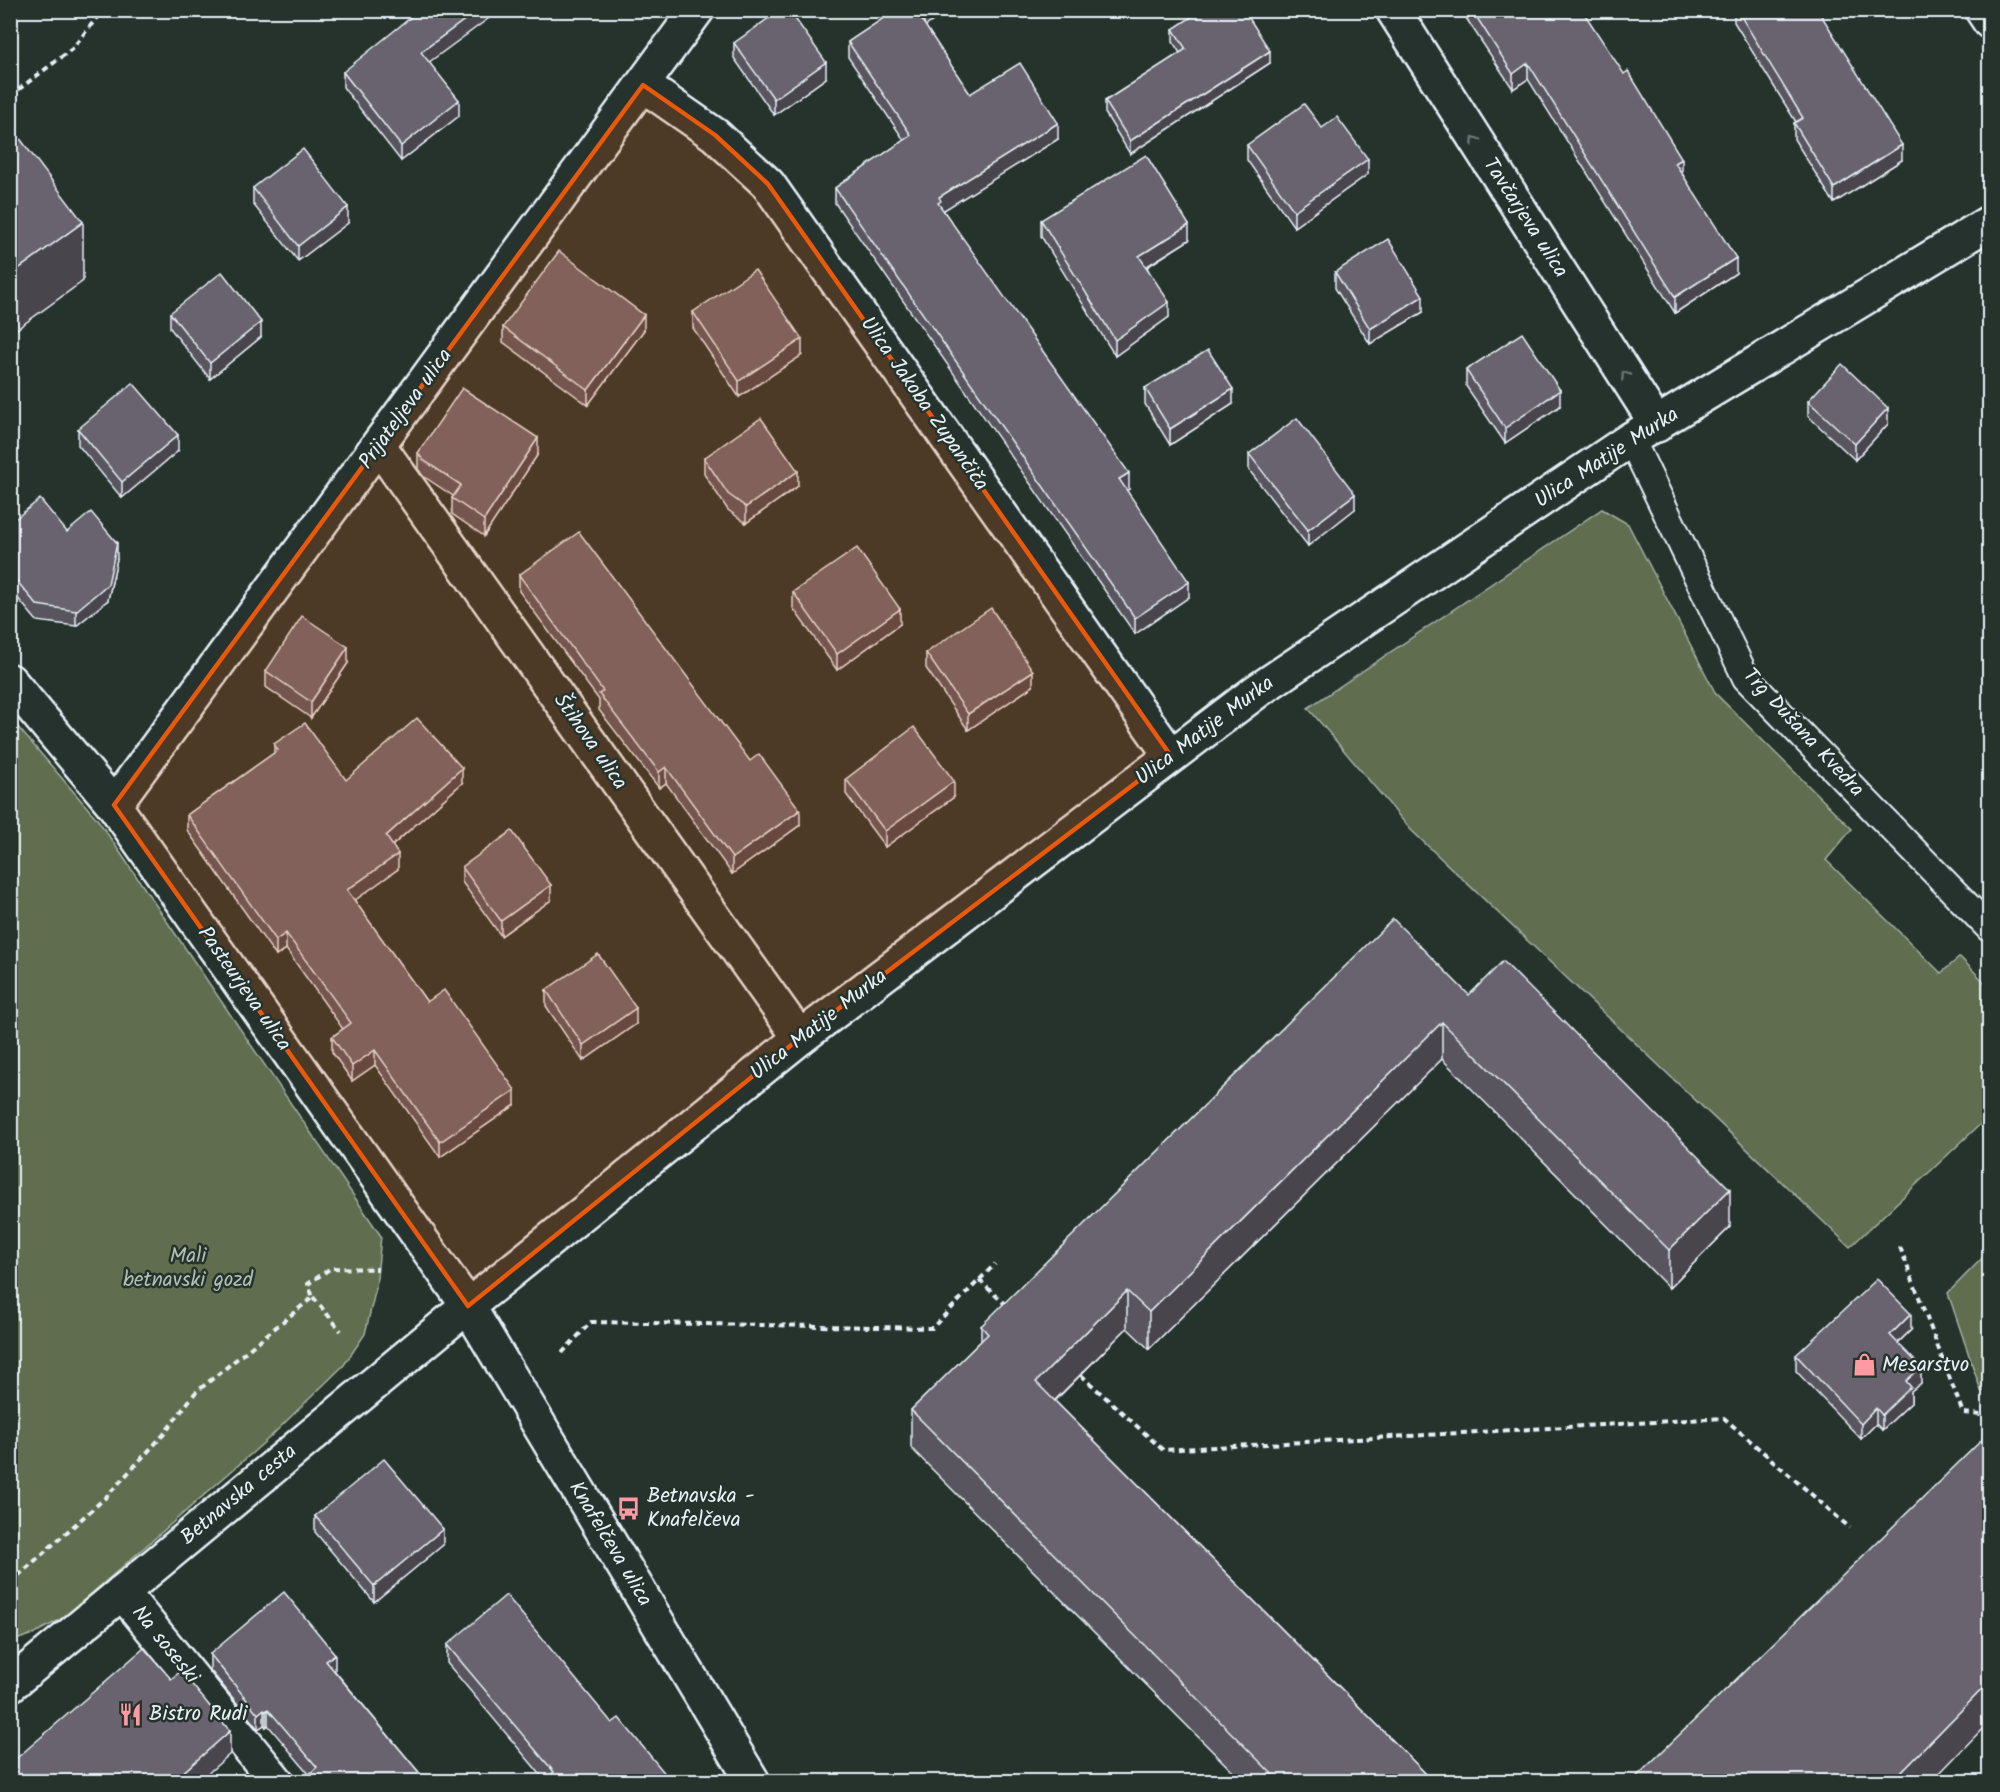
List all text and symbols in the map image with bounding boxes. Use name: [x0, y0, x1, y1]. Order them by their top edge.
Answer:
one-way arrow: [1471, 136, 1483, 146]
street label: Tavčarjeva ulica: [1474, 151, 1576, 285]
street label: Ulica Jakoba Zupančiča: [851, 310, 997, 498]
street label: Prijateljeva ulica: [351, 342, 461, 476]
one-way arrow: [1621, 371, 1633, 381]
street label: Ulica Matije Murka: [1528, 399, 1686, 517]
street label: Trg Dušana Kvedra: [1734, 661, 1872, 805]
street label: Ulica Matije Murka: [1129, 668, 1281, 794]
street label: Štihova ulica: [545, 687, 635, 797]
street label: Pasteurjeva ulica: [189, 920, 299, 1058]
street label: Ulica Matije Murka: [743, 961, 895, 1089]
park label: Mali betnavski gozd: [123, 1240, 253, 1297]
place label: Mesarstvo: [1882, 1349, 1969, 1382]
shop icon: Mesarstvo: [1851, 1352, 1877, 1378]
street label: Betnavska cesta: [173, 1436, 305, 1554]
street label: Knafelčeva ulica: [559, 1475, 661, 1613]
place label: Betnavska - Knafelčeva: [647, 1480, 755, 1537]
bus stop icon: Betnavska - Knafelčeva: [616, 1495, 642, 1521]
street label: Na soseski: [123, 1598, 208, 1692]
place label: Bistro Rudi: [149, 1698, 248, 1731]
restaurant icon: Bistro Rudi: [118, 1701, 144, 1727]

